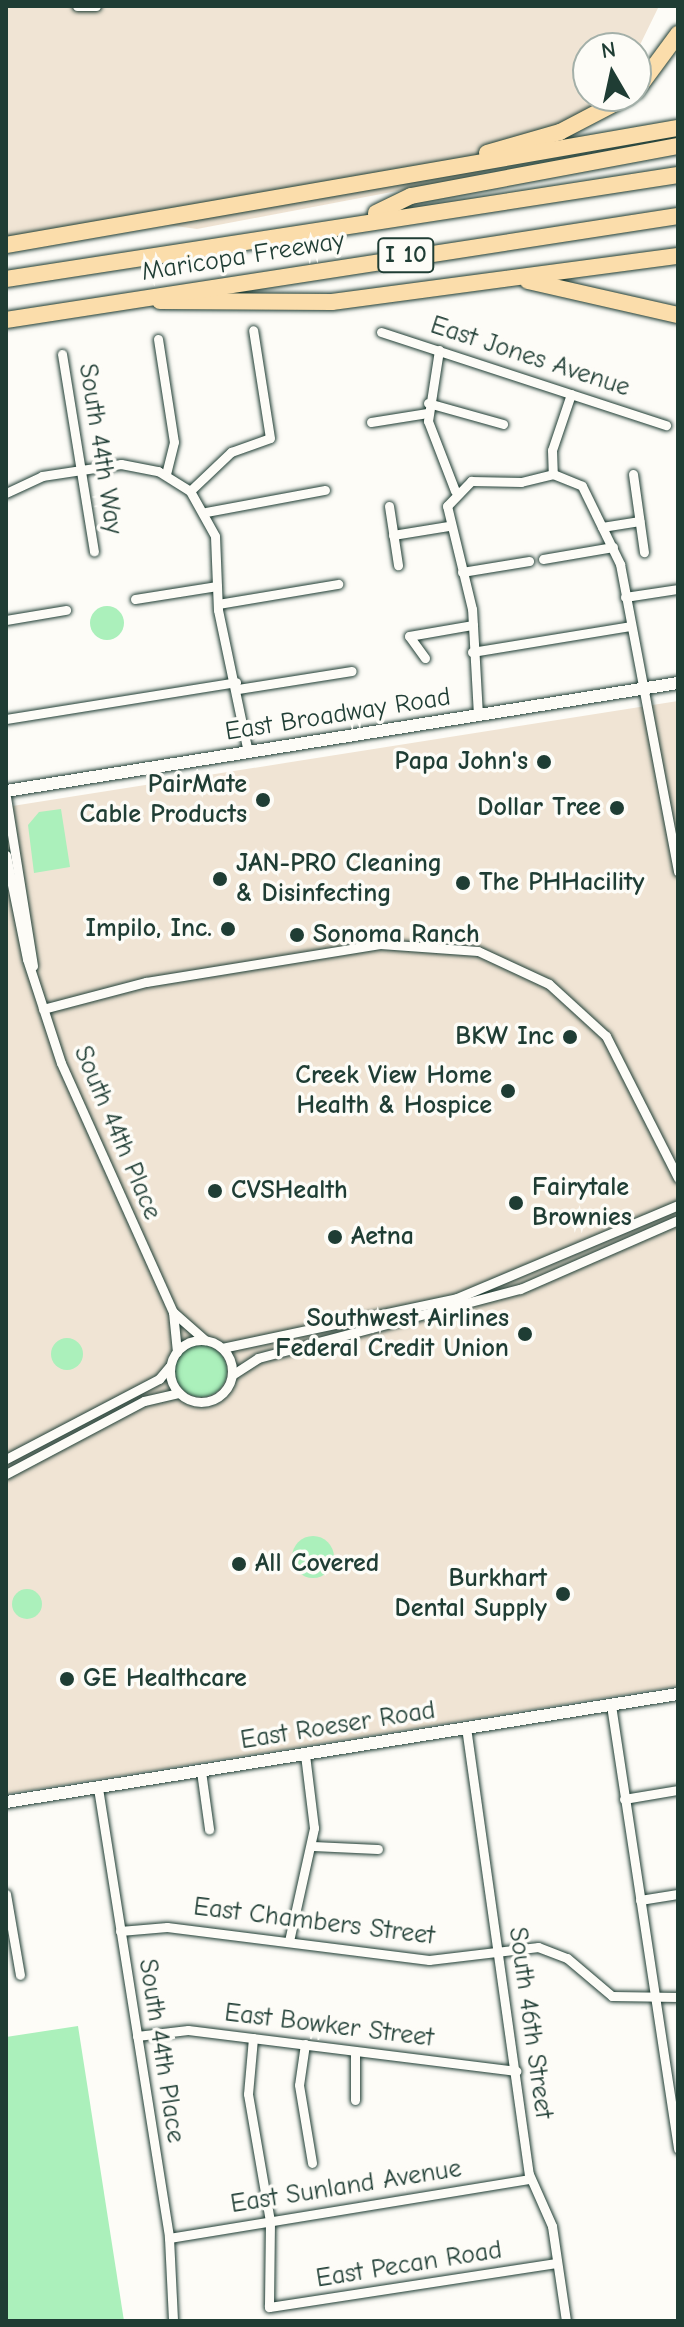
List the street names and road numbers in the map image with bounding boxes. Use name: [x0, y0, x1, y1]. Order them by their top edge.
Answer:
street label: Maricopa Freeway: [140, 226, 346, 288]
road number: I 10: [376, 235, 436, 275]
street label: East Jones Avenue: [426, 310, 634, 404]
street label: South 44th Way: [71, 361, 129, 537]
street label: East Broadway Road: [223, 682, 453, 748]
street label: South 44th Place: [66, 1041, 168, 1225]
street label: East Roeser Road: [238, 1695, 438, 1757]
street label: East Chambers Street: [192, 1892, 436, 1952]
street label: South 46th Street: [501, 1925, 559, 2121]
street label: South 44th Place: [131, 1957, 191, 2145]
street label: East Bowker Street: [223, 1998, 435, 2054]
street label: East Sunland Avenue: [228, 2153, 464, 2221]
street label: East Pecan Road: [314, 2235, 504, 2295]

